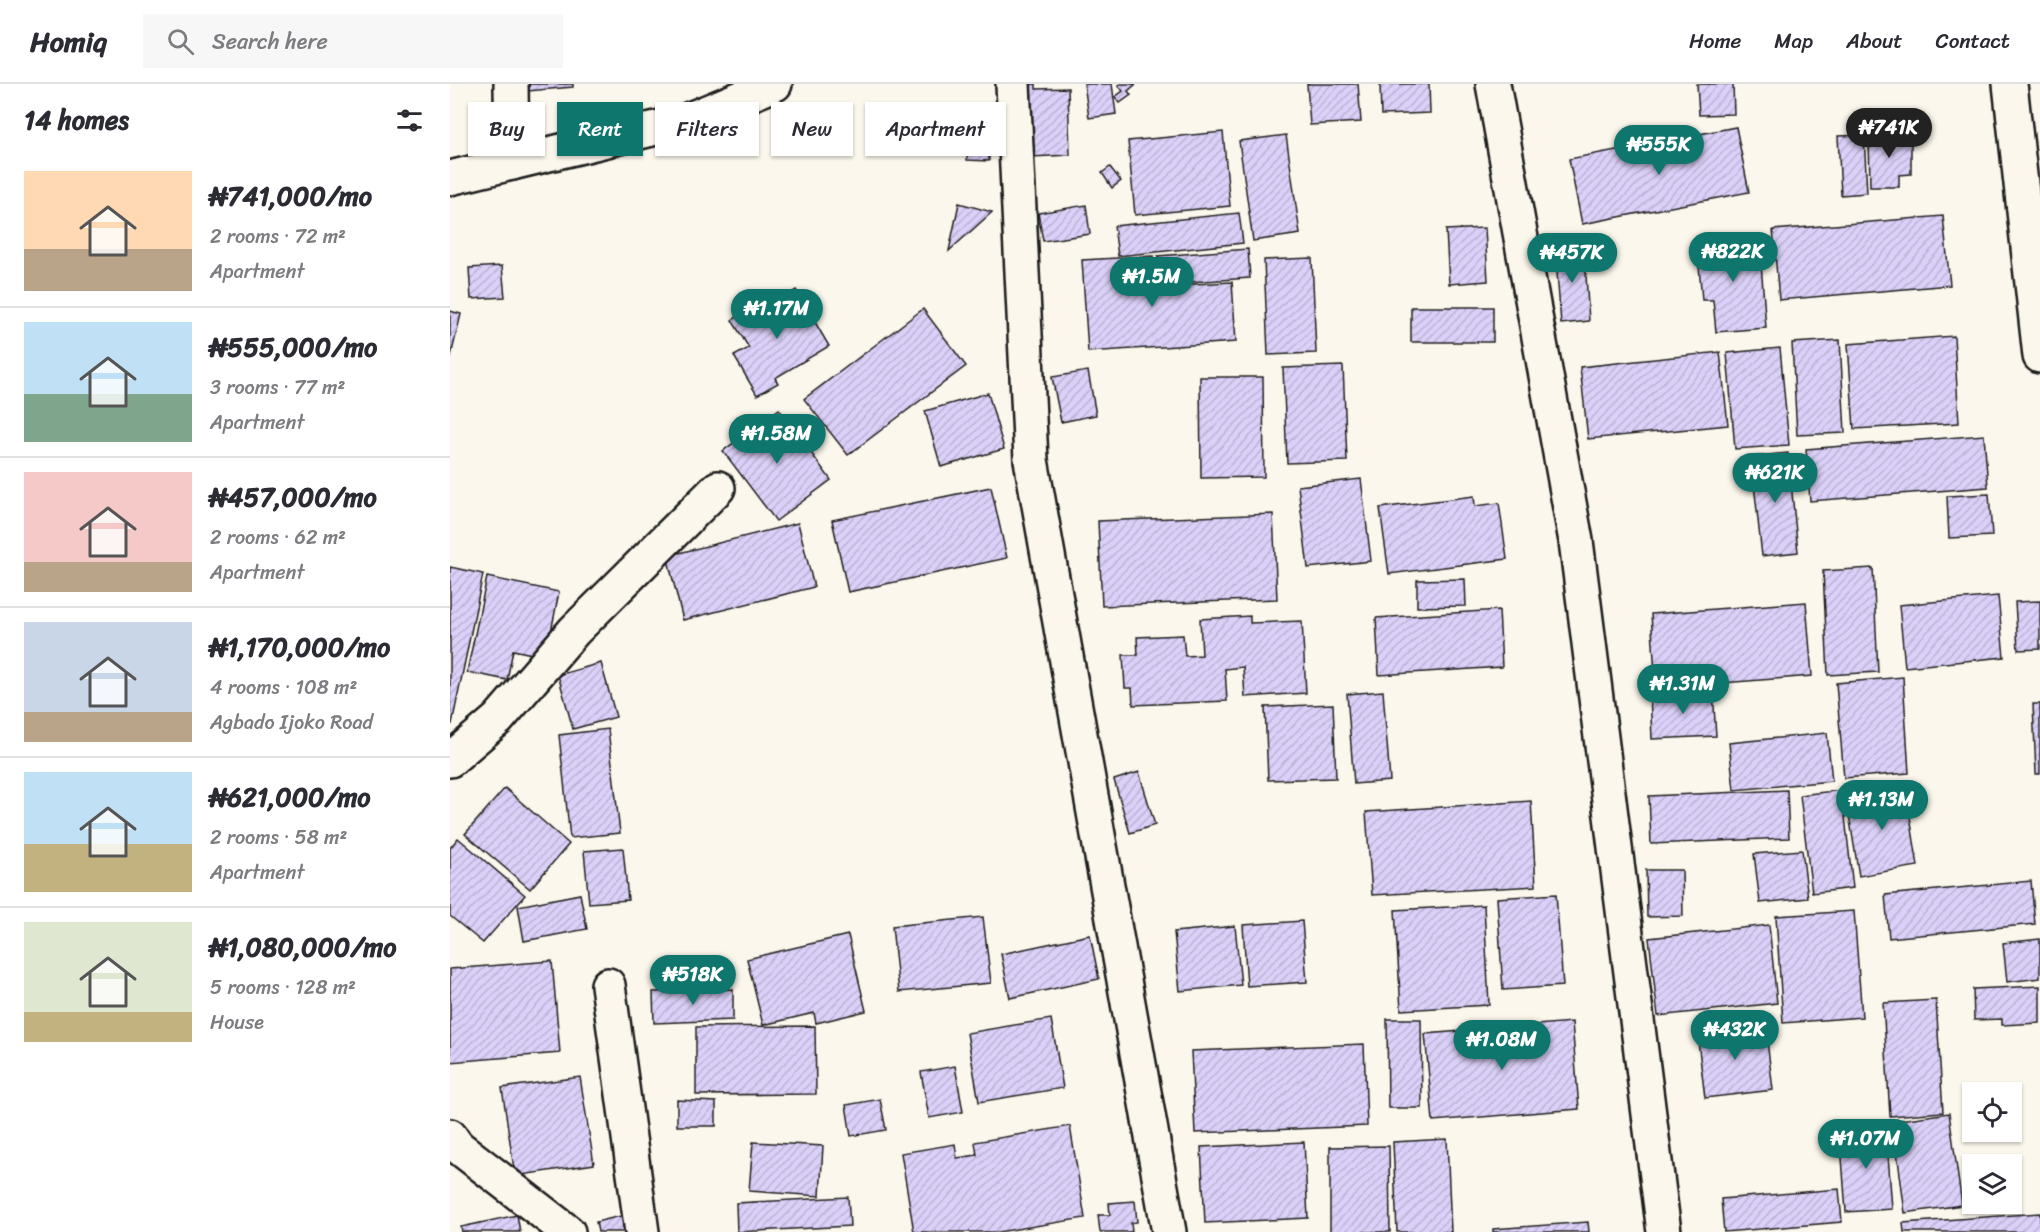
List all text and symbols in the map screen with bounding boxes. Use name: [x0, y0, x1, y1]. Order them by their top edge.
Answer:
search box: [143, 14, 563, 68]
text: Homiq: [30, 17, 107, 66]
text: Search here: [212, 22, 328, 61]
text: Home: [1689, 22, 1741, 60]
text: Map: [1774, 22, 1813, 60]
text: About: [1846, 22, 1903, 60]
text: Contact: [1936, 22, 2010, 60]
icon: search: [164, 25, 197, 58]
text: 14 homes: [24, 97, 129, 143]
chip: Buy: [468, 102, 545, 156]
chip: Rent: [557, 102, 643, 156]
chip: Filters: [655, 102, 759, 156]
chip: New: [771, 102, 853, 156]
chip: Apartment: [865, 102, 1006, 156]
icon: filters: [393, 104, 426, 137]
pin: ₦741K: [1847, 108, 1931, 159]
text: ₦741K: [1860, 110, 1918, 145]
pin: ₦555K: [1617, 125, 1701, 176]
text: ₦555K: [1628, 127, 1690, 162]
text: ₦741,000/mo: [210, 173, 372, 219]
icon: home: [72, 195, 144, 267]
text: 2 rooms · 72 m²: [210, 219, 346, 254]
pin: ₦822K: [1691, 232, 1775, 283]
pin: ₦457K: [1530, 233, 1614, 284]
text: ₦822K: [1703, 234, 1763, 269]
text: ₦457K: [1541, 235, 1603, 270]
text: Apartment: [210, 254, 304, 289]
pin: ₦1.5M: [1110, 257, 1194, 308]
text: ₦1.5M: [1124, 259, 1180, 294]
pin: ₦1.17M: [728, 289, 826, 340]
text: ₦1.17M: [745, 291, 809, 326]
text: ₦555,000/mo: [210, 324, 377, 370]
icon: home: [72, 346, 144, 418]
text: 3 rooms · 77 m²: [210, 370, 345, 405]
text: Apartment: [210, 405, 304, 440]
pin: ₦1.58M: [728, 414, 826, 465]
text: ₦1.58M: [743, 416, 811, 451]
pin: ₦621K: [1733, 453, 1817, 504]
text: ₦621K: [1747, 455, 1803, 490]
text: ₦457,000/mo: [210, 474, 377, 520]
icon: home: [72, 496, 144, 568]
text: 2 rooms · 62 m²: [210, 520, 346, 555]
text: Apartment: [210, 555, 304, 590]
text: ₦1,170,000/mo: [210, 624, 390, 670]
icon: home: [72, 646, 144, 718]
pin: ₦1.31M: [1634, 664, 1732, 715]
text: ₦1.31M: [1651, 666, 1715, 701]
text: 4 rooms · 108 m²: [210, 670, 357, 705]
text: Agbado Ijoko Road: [210, 705, 373, 740]
text: ₦621,000/mo: [210, 774, 371, 820]
pin: ₦1.13M: [1833, 780, 1931, 831]
text: ₦1.13M: [1850, 782, 1914, 817]
icon: home: [72, 796, 144, 868]
text: 2 rooms · 58 m²: [210, 820, 347, 855]
text: Apartment: [210, 855, 304, 890]
text: ₦1,080,000/mo: [210, 924, 396, 970]
icon: home: [72, 946, 144, 1018]
pin: ₦518K: [651, 955, 735, 1006]
text: ₦518K: [664, 957, 722, 992]
text: 5 rooms · 128 m²: [210, 970, 356, 1005]
text: House: [210, 1005, 264, 1040]
pin: ₦432K: [1693, 1010, 1777, 1061]
text: ₦432K: [1705, 1012, 1765, 1047]
pin: ₦1.08M: [1453, 1020, 1551, 1071]
text: ₦1.08M: [1468, 1022, 1536, 1057]
map controls: [1962, 1082, 2022, 1214]
button: locate: [1962, 1082, 2022, 1142]
pin: ₦1.07M: [1817, 1119, 1915, 1170]
text: ₦1.07M: [1832, 1121, 1900, 1156]
button: layers: [1962, 1154, 2022, 1214]

